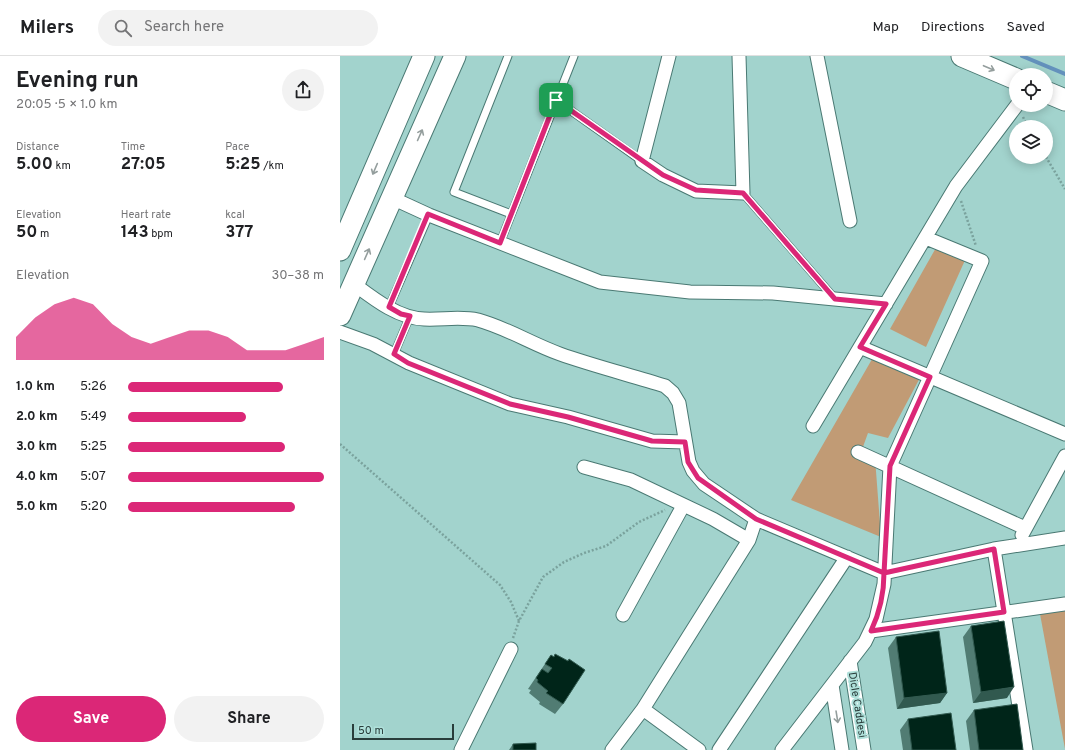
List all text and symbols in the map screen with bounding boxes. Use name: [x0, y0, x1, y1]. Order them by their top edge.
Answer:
search box: [98, 10, 378, 46]
text: Milers: [20, 16, 74, 40]
icon: search: [112, 17, 134, 39]
text: Search here: [144, 18, 224, 37]
text: Map: [873, 19, 899, 36]
text: Directions: [921, 19, 985, 36]
text: Saved: [1007, 19, 1045, 36]
one-way arrow: [982, 64, 994, 72]
text: Evening run: [16, 68, 139, 95]
map controls: [1009, 68, 1053, 164]
button: locate: [1009, 68, 1053, 112]
button: share: [282, 69, 324, 111]
pin: [539, 83, 573, 117]
icon: arrive: [545, 89, 567, 111]
text: 20:05 · 5 × 1.0 km: [16, 97, 117, 113]
button: layers: [1009, 120, 1053, 164]
one-way arrow: [417, 129, 424, 141]
text: Distance: [16, 140, 59, 154]
text: Time: [121, 140, 145, 154]
text: Pace: [225, 140, 250, 154]
text: 5.00: [16, 154, 53, 176]
text: 27:05: [121, 154, 166, 176]
text: 5:25: [225, 154, 261, 176]
text: km: [53, 159, 71, 173]
text: /km: [261, 159, 284, 173]
one-way arrow: [371, 162, 379, 174]
text: Elevation: [16, 208, 61, 222]
text: Heart rate: [121, 208, 171, 222]
text: kcal: [225, 208, 245, 222]
text: 50: [16, 222, 38, 244]
text: 143: [121, 222, 149, 244]
text: 377: [225, 222, 253, 244]
text: m: [38, 227, 49, 241]
text: bpm: [149, 227, 173, 241]
one-way arrow: [364, 248, 371, 260]
text: Elevation: [16, 268, 69, 284]
text: 30–38 m: [271, 268, 324, 284]
text: 1.0 km: [16, 379, 55, 395]
text: 5:26: [80, 379, 107, 395]
text: 2.0 km: [16, 409, 58, 425]
text: 5:49: [80, 409, 107, 425]
text: 3.0 km: [16, 439, 57, 455]
text: 5:25: [80, 439, 107, 455]
text: 4.0 km: [16, 469, 58, 485]
text: 5:07: [80, 469, 106, 485]
text: 5.0 km: [16, 499, 58, 515]
text: 5:20: [80, 499, 107, 515]
street label: Dicle Caddesi: [845, 671, 869, 739]
button: Save: [16, 696, 166, 742]
button: Share: [174, 696, 324, 742]
one-way arrow: [833, 710, 841, 723]
scale bar: [352, 722, 454, 741]
text: 50 m: [358, 724, 384, 738]

